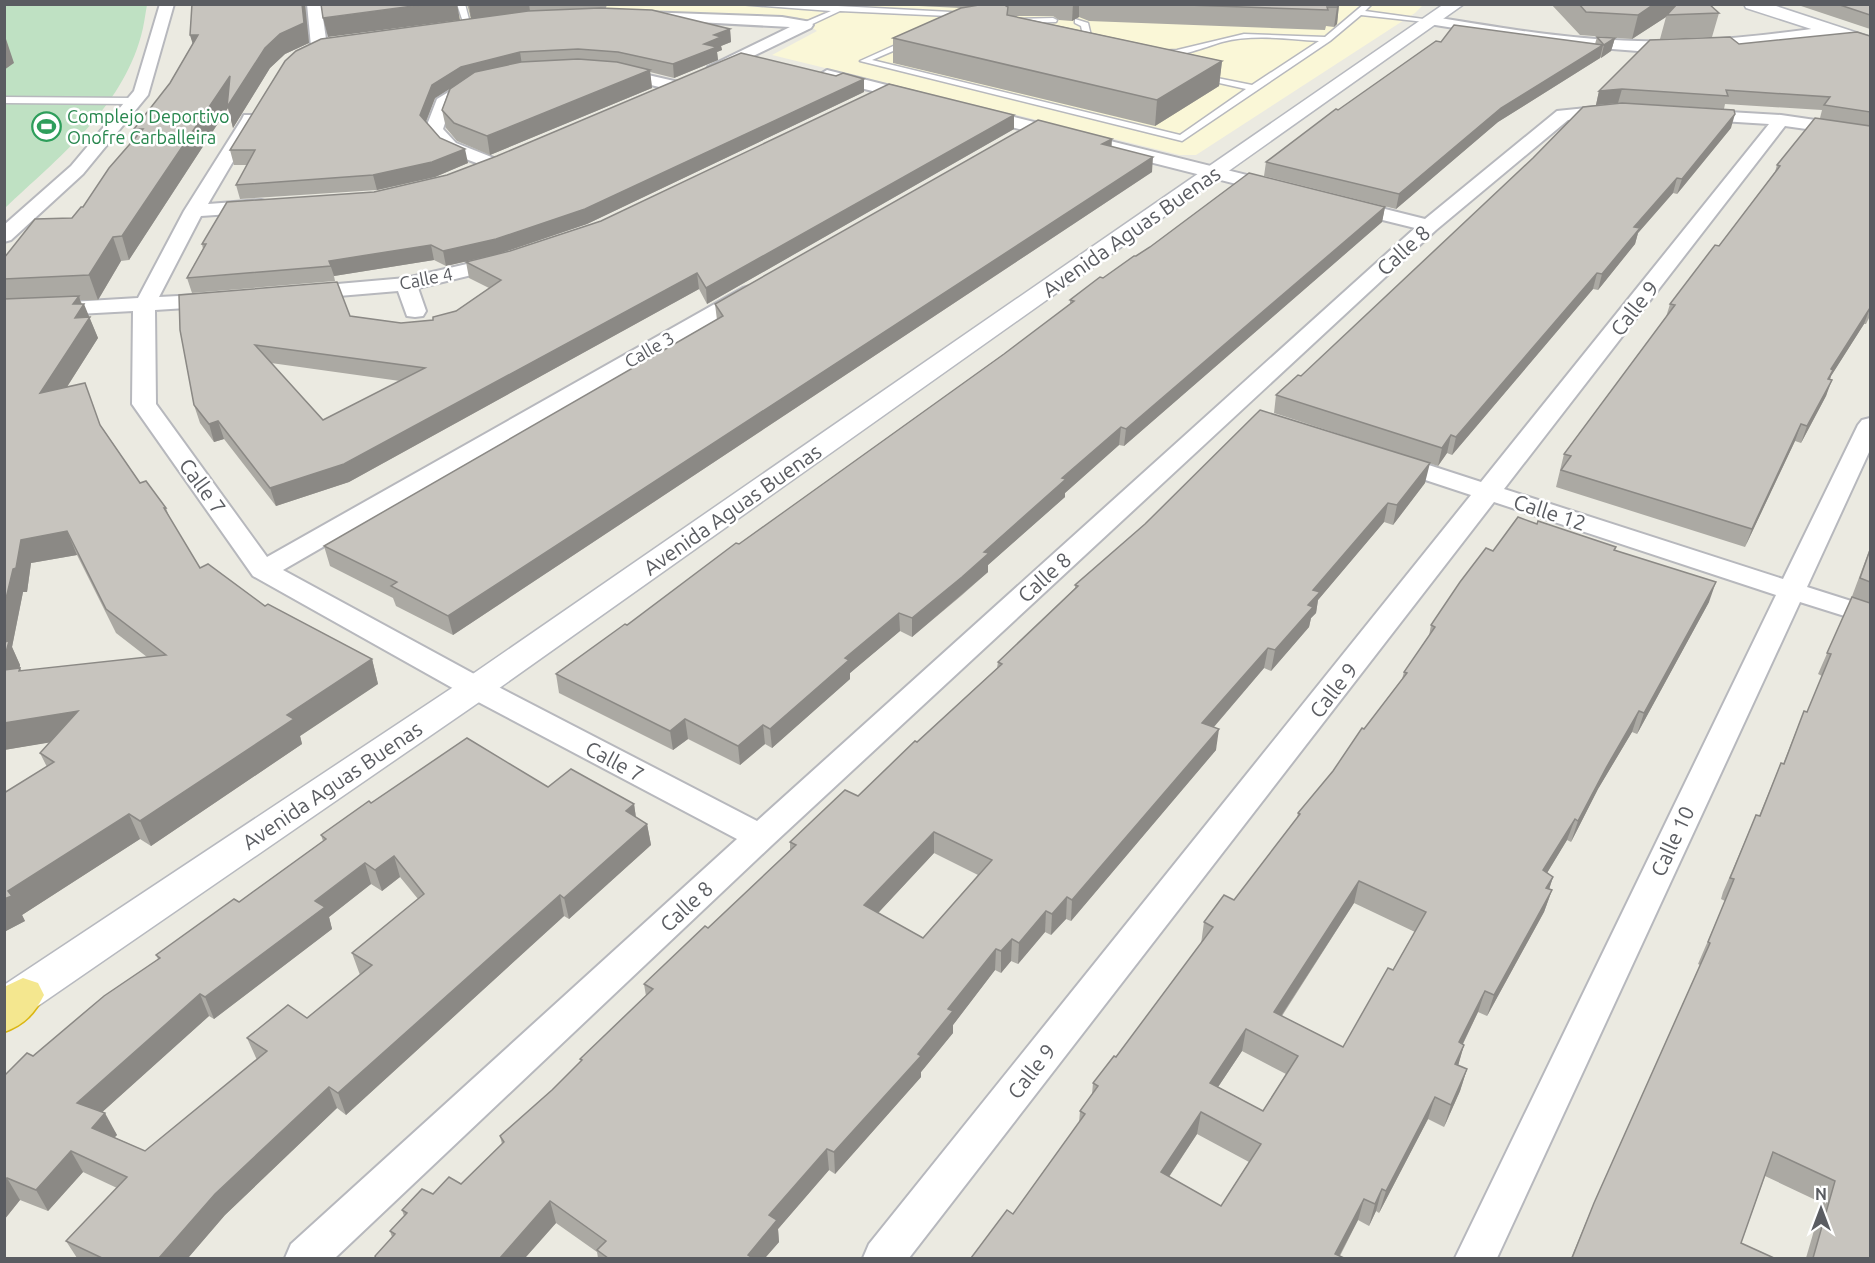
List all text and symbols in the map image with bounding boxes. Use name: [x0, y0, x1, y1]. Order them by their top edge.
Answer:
place label: Complejo Deportivo Onofre Carballeira: [67, 106, 230, 147]
sports icon: Complejo Deportivo Onofre Carballeira: [30, 110, 62, 142]
street label: Avenida Aguas Buenas: [1038, 161, 1224, 301]
street label: Calle 8: [1372, 220, 1434, 280]
street label: Calle 4: [398, 263, 454, 293]
street label: Calle 9: [1605, 276, 1663, 340]
street label: Calle 3: [621, 327, 677, 371]
street label: Avenida Aguas Buenas: [639, 439, 825, 579]
street label: Calle 7: [175, 453, 231, 519]
street label: Calle 12: [1511, 489, 1589, 535]
street label: Calle 8: [1013, 547, 1075, 607]
street label: Calle 9: [1304, 658, 1362, 722]
street label: Avenida Aguas Buenas: [238, 716, 426, 854]
street label: Calle 7: [582, 736, 648, 786]
street label: Calle 10: [1645, 802, 1699, 880]
street label: Calle 8: [655, 876, 717, 936]
street label: Calle 9: [1002, 1039, 1060, 1103]
north arrow: [1791, 1179, 1851, 1239]
text: N: [1815, 1185, 1827, 1203]

